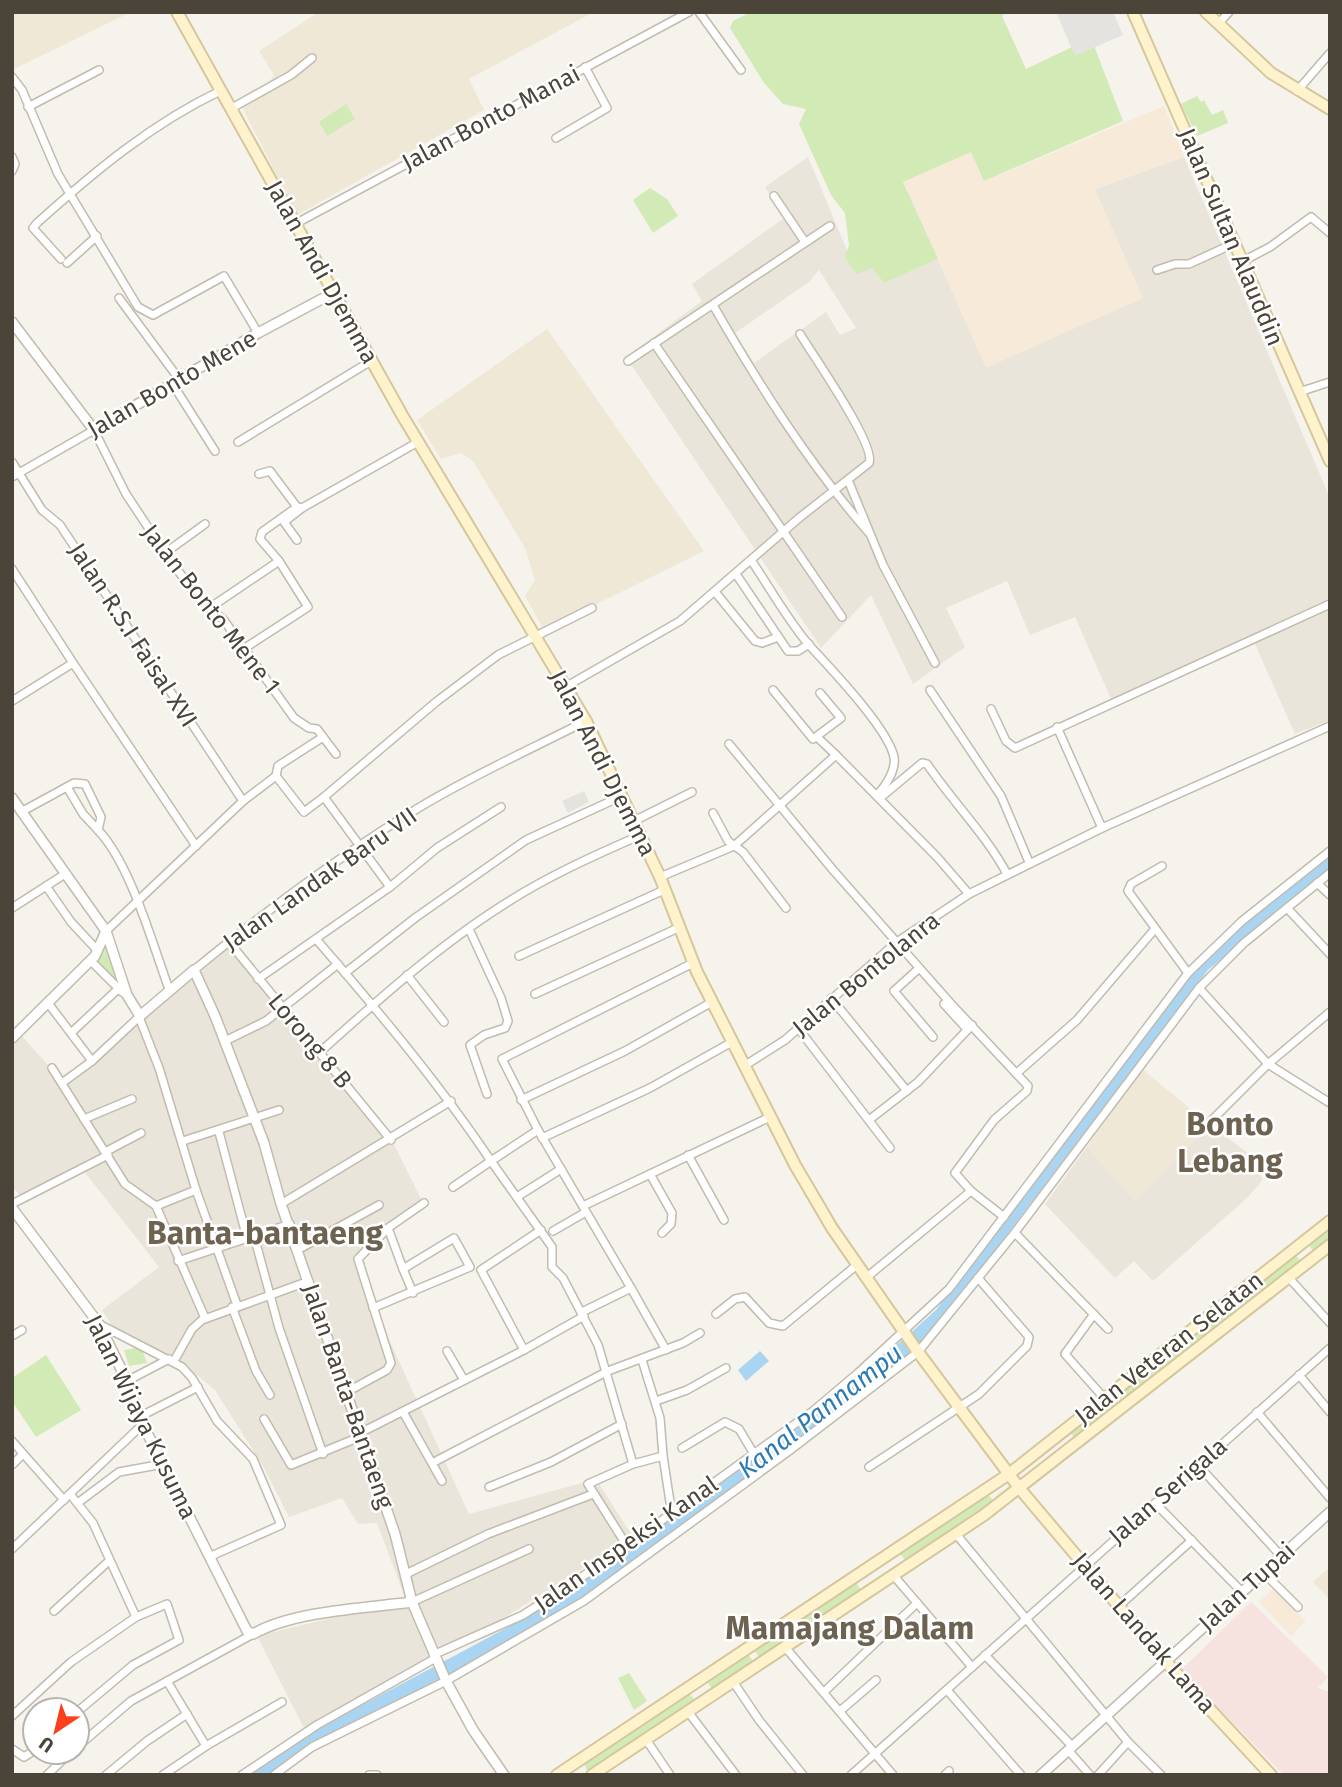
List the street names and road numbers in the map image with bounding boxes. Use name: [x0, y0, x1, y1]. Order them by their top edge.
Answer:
street label: Jalan Bonto Manai: [397, 59, 585, 177]
street label: Jalan Sultan Alauddin: [1172, 124, 1290, 350]
street label: Jalan Andi Djemma: [260, 175, 384, 369]
street label: Jalan Bonto Mene: [82, 324, 262, 444]
street label: Jalan Bonto Mene 1: [136, 519, 286, 699]
street label: Jalan R.S.I Faisal XVI: [63, 538, 203, 732]
street label: Jalan Andi Djemma: [544, 665, 662, 861]
street label: Jalan Landak Baru VII: [218, 802, 422, 956]
street label: Jalan Bontolanra: [787, 906, 945, 1042]
street label: Lorong 8 B: [262, 988, 358, 1094]
street label: Jalan Veteran Selatan: [1069, 1266, 1269, 1430]
street label: Jalan Banta-Bantaeng: [296, 1280, 400, 1513]
street label: Jalan Wijaya Kusuma: [79, 1310, 203, 1524]
street label: Jalan Serigala: [1103, 1432, 1233, 1550]
street label: Jalan Inspeksi Kanal: [529, 1470, 723, 1618]
street label: Jalan Tupai: [1193, 1537, 1301, 1637]
street label: Jalan Landak Lama: [1067, 1547, 1221, 1719]

